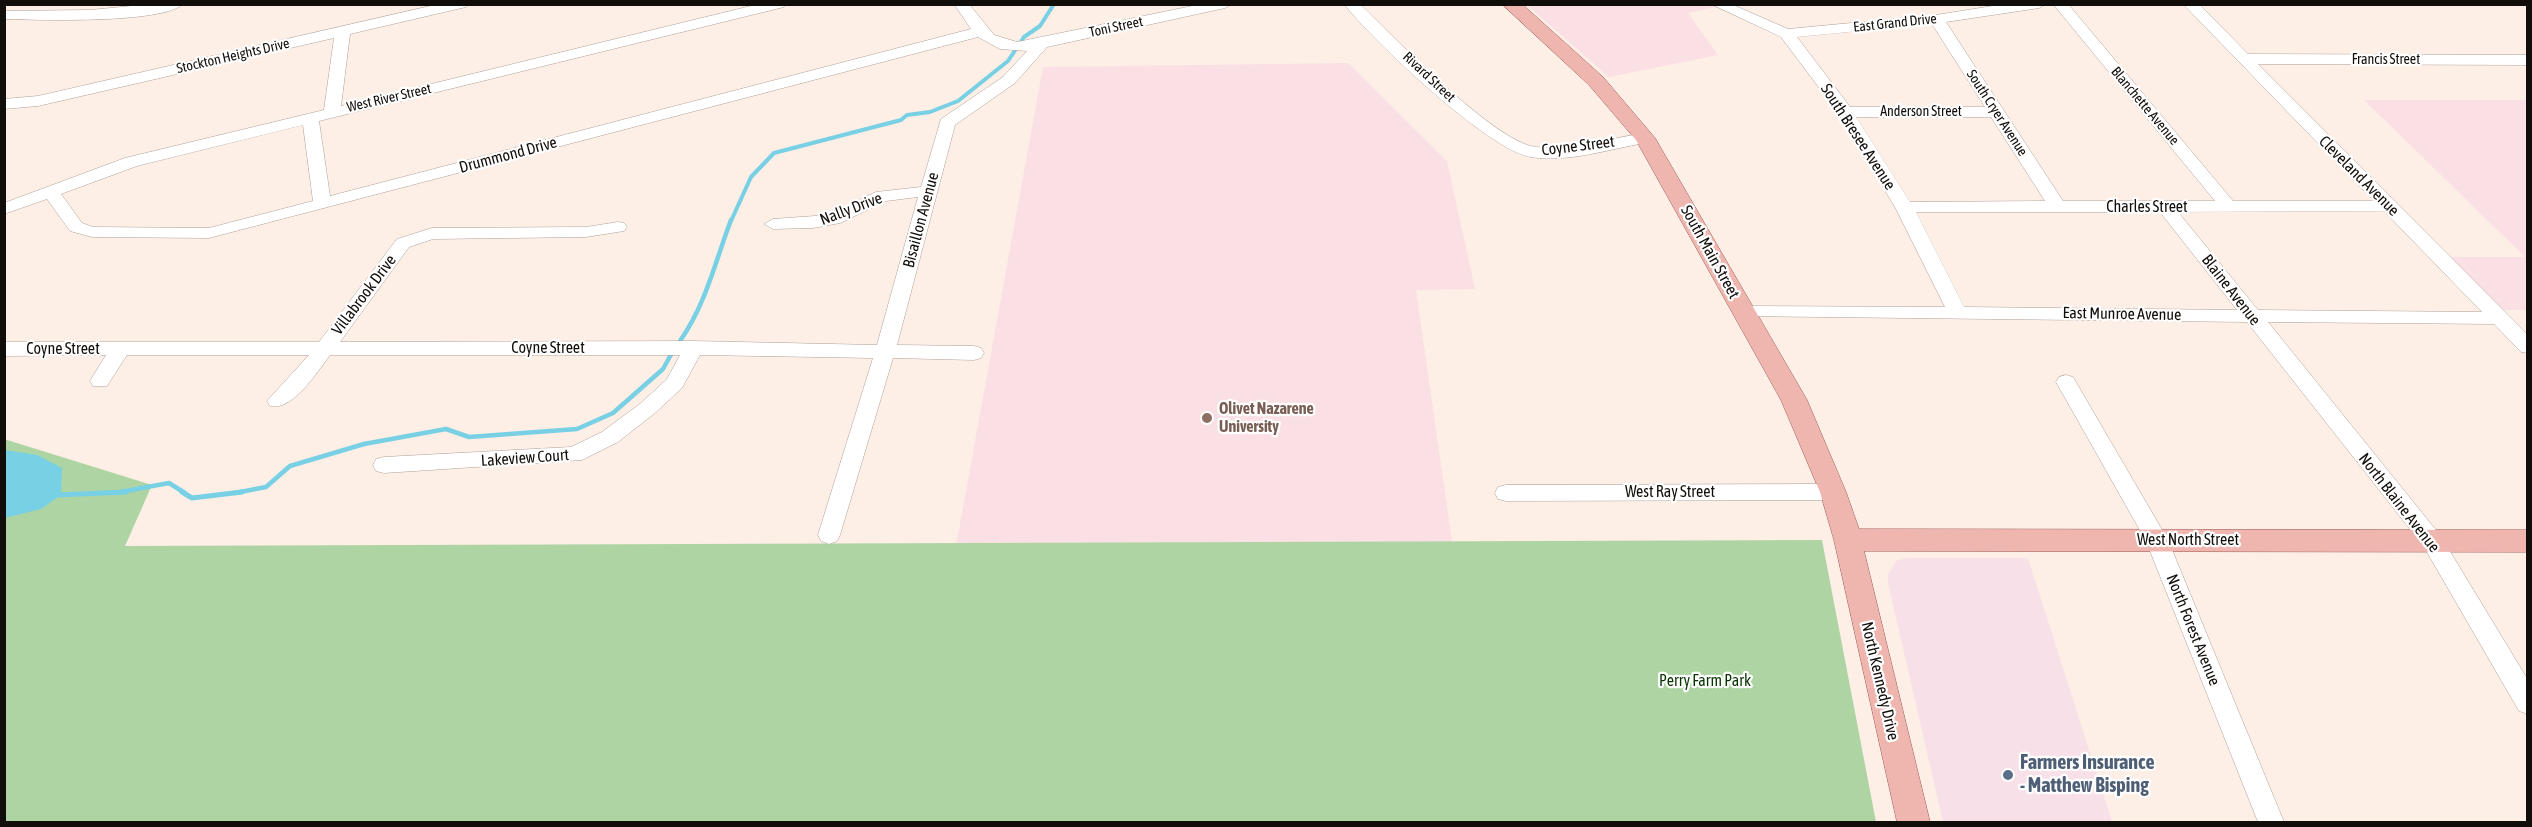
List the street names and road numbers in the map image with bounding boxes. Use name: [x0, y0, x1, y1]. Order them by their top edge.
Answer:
street label: East Grand Drive: [1853, 10, 1937, 36]
street label: Toni Street: [1088, 13, 1144, 41]
street label: Stockton Heights Drive: [175, 35, 291, 77]
street label: Rivard Street: [1399, 48, 1459, 106]
street label: Francis Street: [2352, 52, 2420, 68]
street label: Blanchette Avenue: [2107, 63, 2183, 149]
street label: South Cryer Avenue: [1963, 67, 2031, 159]
street label: West River Street: [345, 80, 433, 116]
street label: South Bresee Avenue: [1817, 80, 1899, 194]
street label: Anderson Street: [1880, 104, 1962, 120]
street label: Coyne Street: [1540, 132, 1616, 160]
street label: Cleveland Avenue: [2315, 132, 2403, 220]
street label: Drummond Drive: [457, 133, 559, 177]
street label: Bisaillon Avenue: [899, 170, 943, 270]
street label: Nally Drive: [817, 188, 885, 230]
street label: Charles Street: [2106, 197, 2188, 217]
street label: South Main Street: [1677, 202, 1743, 302]
street label: Villabrook Drive: [328, 251, 400, 339]
street label: Blaine Avenue: [2197, 251, 2265, 329]
street label: East Munroe Avenue: [2062, 303, 2182, 325]
street label: Coyne Street: [511, 338, 585, 358]
street label: Coyne Street: [26, 339, 100, 359]
street label: Lakeview Court: [480, 445, 570, 471]
street label: North Blaine Avenue: [2354, 450, 2444, 556]
street label: West Ray Street: [1625, 482, 1715, 502]
street label: West North Street: [2137, 530, 2239, 550]
street label: North Forest Avenue: [2162, 571, 2224, 689]
street label: North Kennedy Drive: [1857, 620, 1903, 742]

